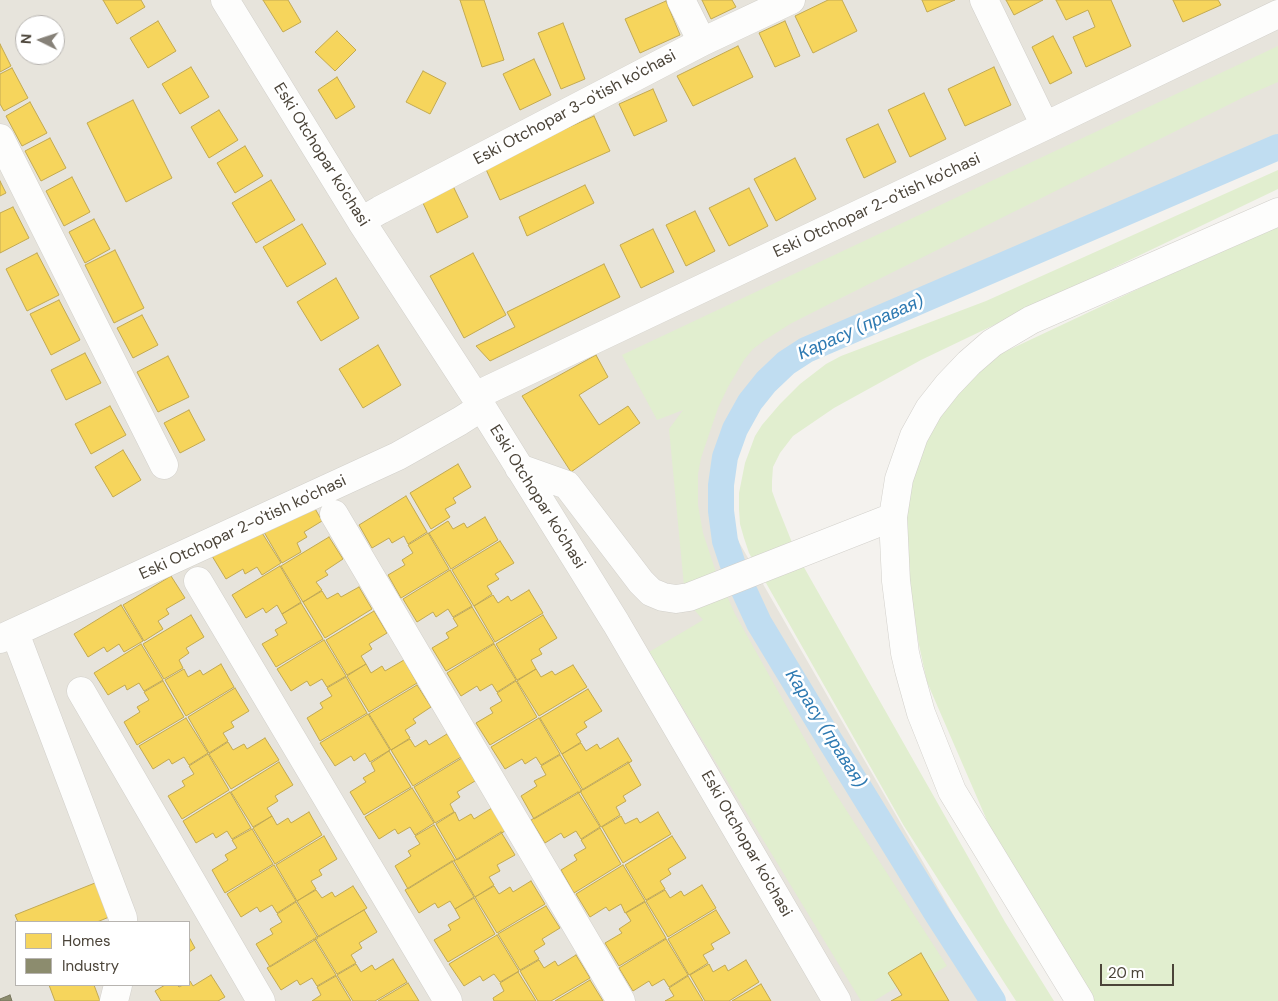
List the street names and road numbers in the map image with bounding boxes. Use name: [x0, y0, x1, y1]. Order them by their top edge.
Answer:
street label: Eski Otchopar 3-o'tish ko'chasi: [470, 46, 680, 170]
street label: Eski Otchopar ko'chasi: [269, 80, 373, 230]
street label: Eski Otchopar 2-o'tish ko'chasi: [770, 149, 984, 263]
street label: Eski Otchopar ko'chasi: [485, 422, 589, 572]
street label: Eski Otchopar 2-o'tish ko'chasi: [136, 471, 350, 585]
street label: Eski Otchopar ko'chasi: [696, 768, 796, 920]

